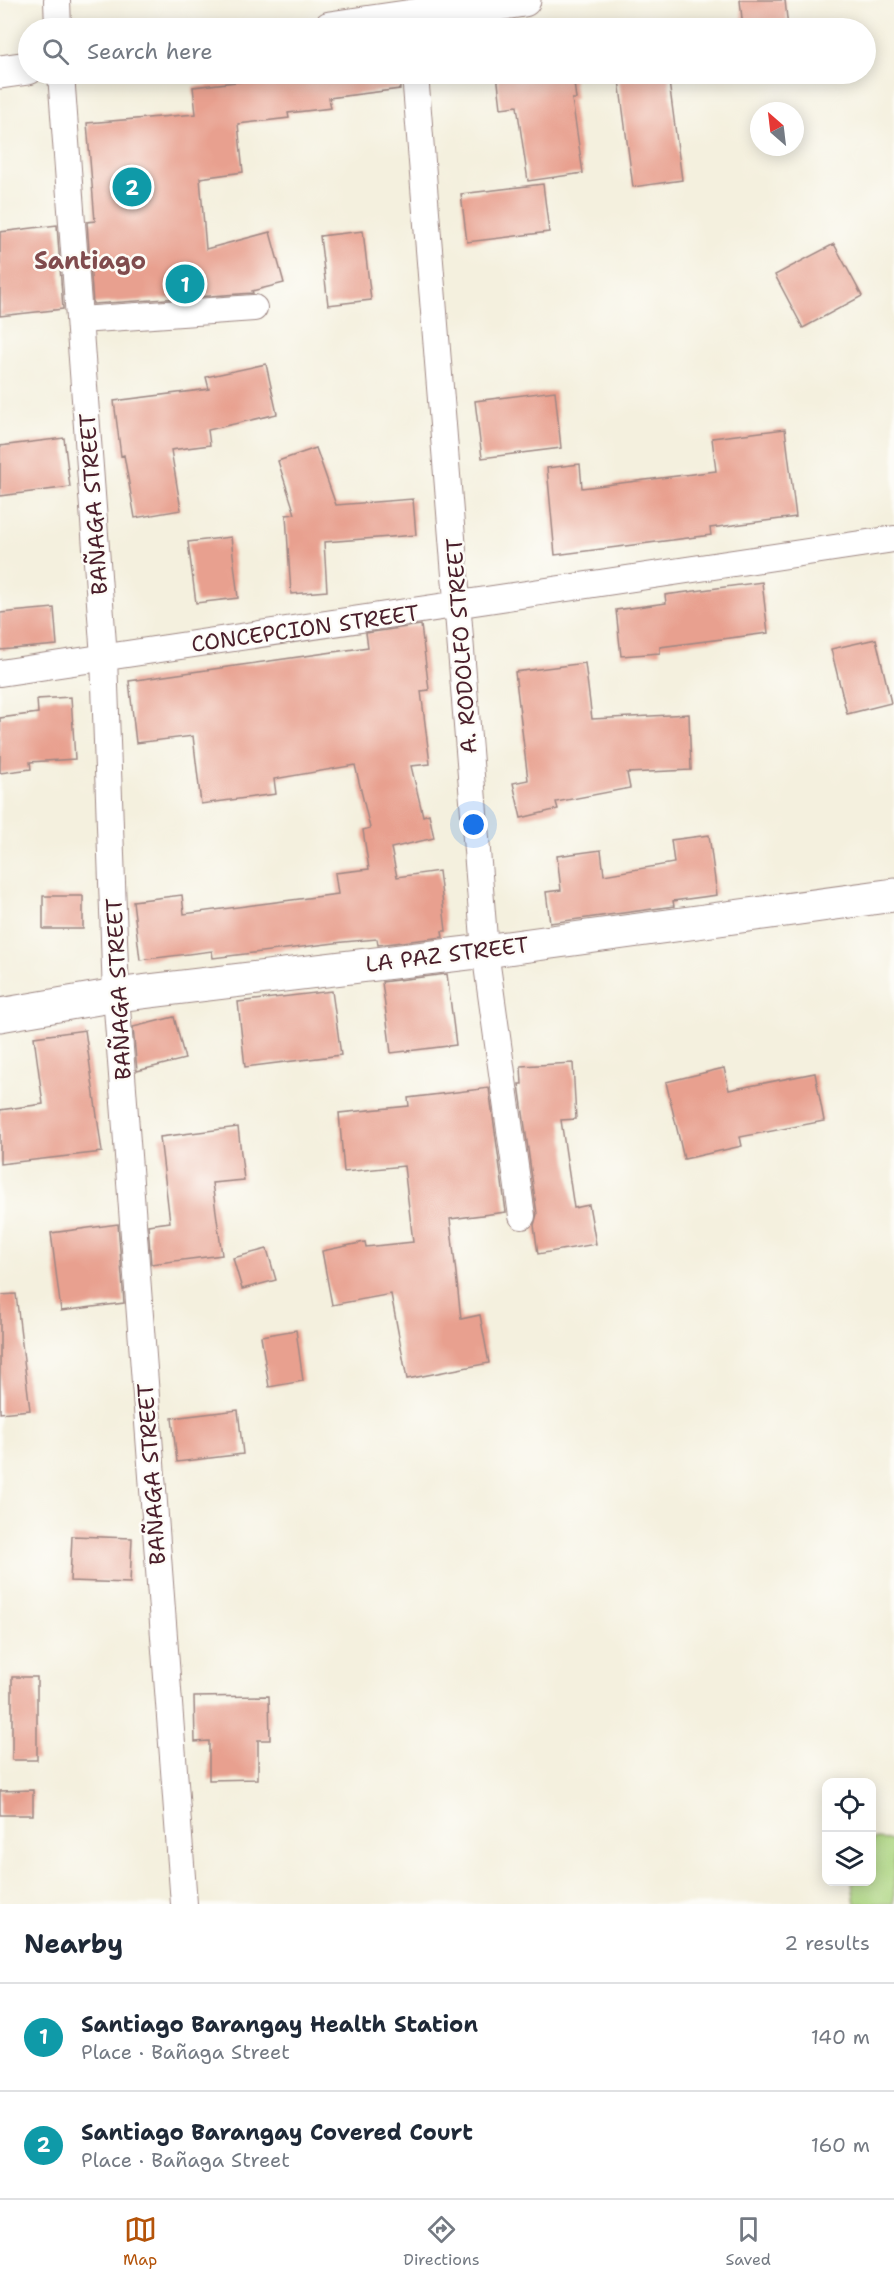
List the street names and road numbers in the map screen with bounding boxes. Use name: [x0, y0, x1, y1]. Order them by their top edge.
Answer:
street label: BAÑAGA STREET: [73, 412, 114, 596]
street label: A. RODOLFO STREET: [439, 537, 484, 755]
street label: CONCEPCION STREET: [189, 598, 421, 659]
street label: BAÑAGA STREET: [99, 897, 138, 1081]
street label: LA PAZ STREET: [364, 930, 531, 979]
street label: BAÑAGA STREET: [131, 1382, 172, 1566]

